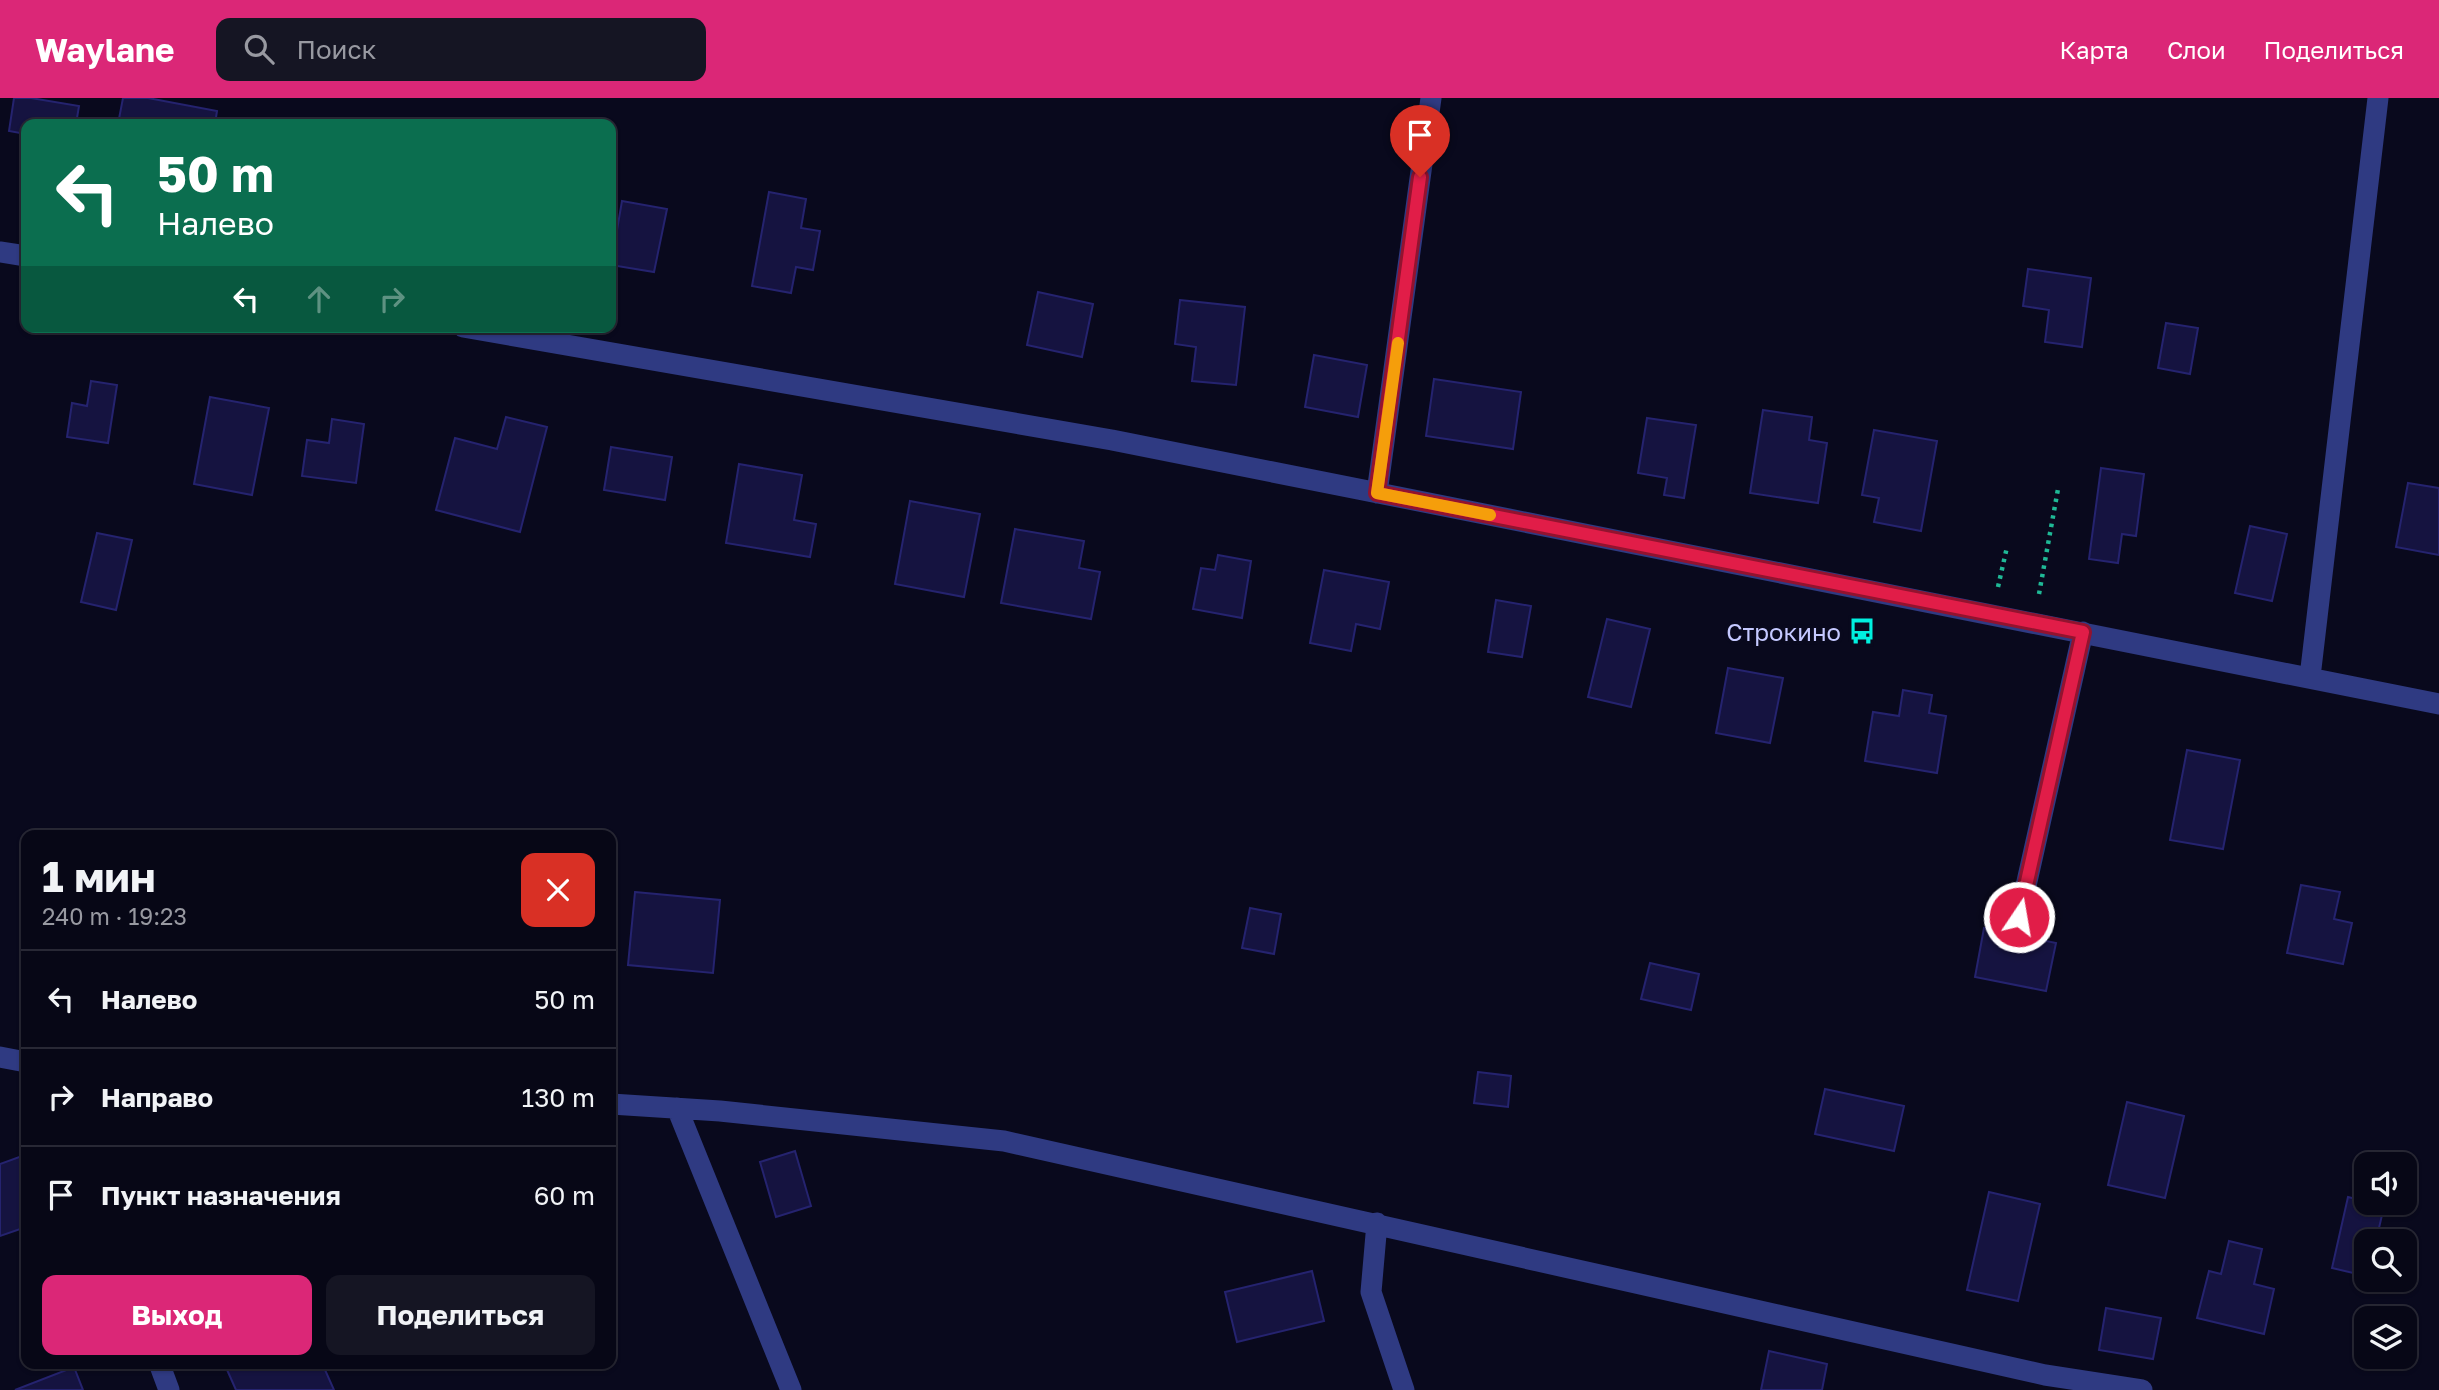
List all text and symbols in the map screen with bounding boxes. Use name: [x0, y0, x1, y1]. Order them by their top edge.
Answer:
search box: [216, 18, 706, 81]
text: Waylane: [35, 30, 174, 69]
icon: search: [240, 30, 278, 68]
text: Поиск: [296, 34, 377, 65]
text: Карта: [2059, 35, 2129, 64]
text: Слои: [2167, 35, 2226, 64]
text: Поделиться: [2264, 35, 2404, 64]
pin: [1390, 105, 1450, 177]
icon: arrive: [1401, 116, 1439, 154]
text: 50 m: [157, 144, 274, 203]
icon: left: [42, 147, 133, 238]
text: Налево: [157, 204, 274, 242]
icon: left: [227, 280, 265, 318]
icon: ahead: [300, 280, 338, 318]
icon: right: [373, 280, 411, 318]
bus stop icon: Строкино: [1847, 616, 1877, 646]
place label: Строкино: [1726, 617, 1841, 646]
text: 1 мин: [42, 851, 156, 901]
button: close: [521, 853, 595, 927]
position arrow: [1982, 880, 2056, 954]
text: 240 m · 19:23: [42, 902, 187, 930]
icon: left: [42, 980, 80, 1018]
text: Налево: [101, 984, 197, 1015]
text: 50 m: [534, 984, 595, 1015]
icon: right: [42, 1078, 80, 1116]
text: Направо: [101, 1082, 213, 1113]
text: 130 m: [522, 1082, 595, 1113]
map controls: [2354, 1152, 2417, 1369]
button: sound: [2354, 1152, 2417, 1215]
icon: arrive: [42, 1176, 80, 1214]
text: Пункт назначения: [101, 1180, 341, 1211]
text: 60 m: [534, 1180, 595, 1211]
button: search: [2354, 1229, 2417, 1292]
button: Выход: [42, 1275, 312, 1355]
button: Поделиться: [326, 1275, 595, 1355]
button: layers: [2354, 1306, 2417, 1369]

